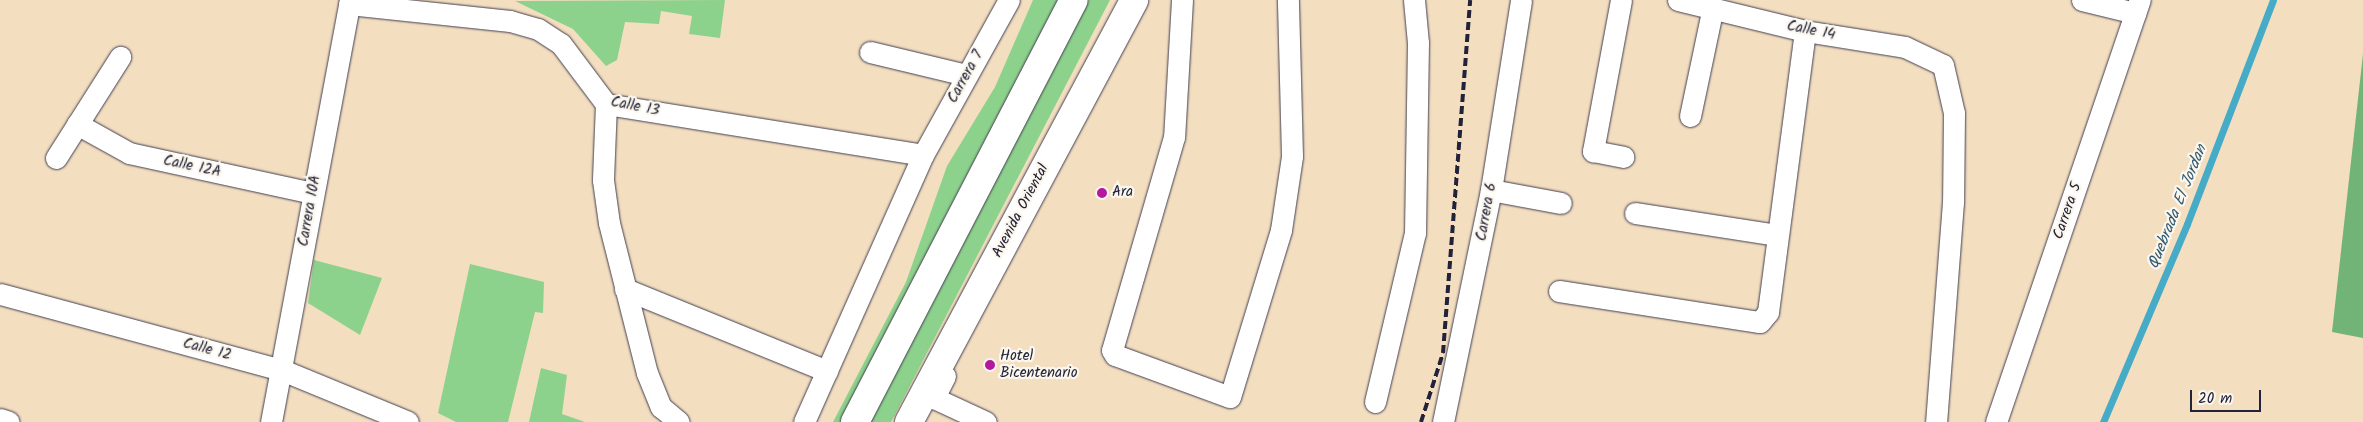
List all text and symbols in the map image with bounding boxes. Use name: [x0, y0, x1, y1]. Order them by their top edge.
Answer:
street label: Calle 14: [1785, 17, 1837, 45]
street label: Carrera 7: [944, 47, 988, 107]
street label: Calle 13: [609, 93, 661, 121]
water label: Quebrada El Jordan: [2144, 142, 2212, 272]
street label: Calle 12A: [161, 152, 223, 182]
street label: Avenida Oriental: [989, 161, 1053, 261]
street label: Carrera 10A: [295, 174, 325, 248]
street label: Carrera 5: [2050, 180, 2086, 242]
street label: Carrera 6: [1473, 181, 1501, 243]
place label: Ara: [1112, 184, 1133, 202]
marker: Ara: [1096, 187, 1108, 199]
street label: Calle 12: [181, 335, 233, 365]
place label: Hotel Bicentenario: [1000, 347, 1077, 382]
marker: Hotel Bicentenario: [984, 359, 996, 371]
scale bar: [2193, 380, 2264, 412]
text: 20 m: [2198, 387, 2232, 411]

